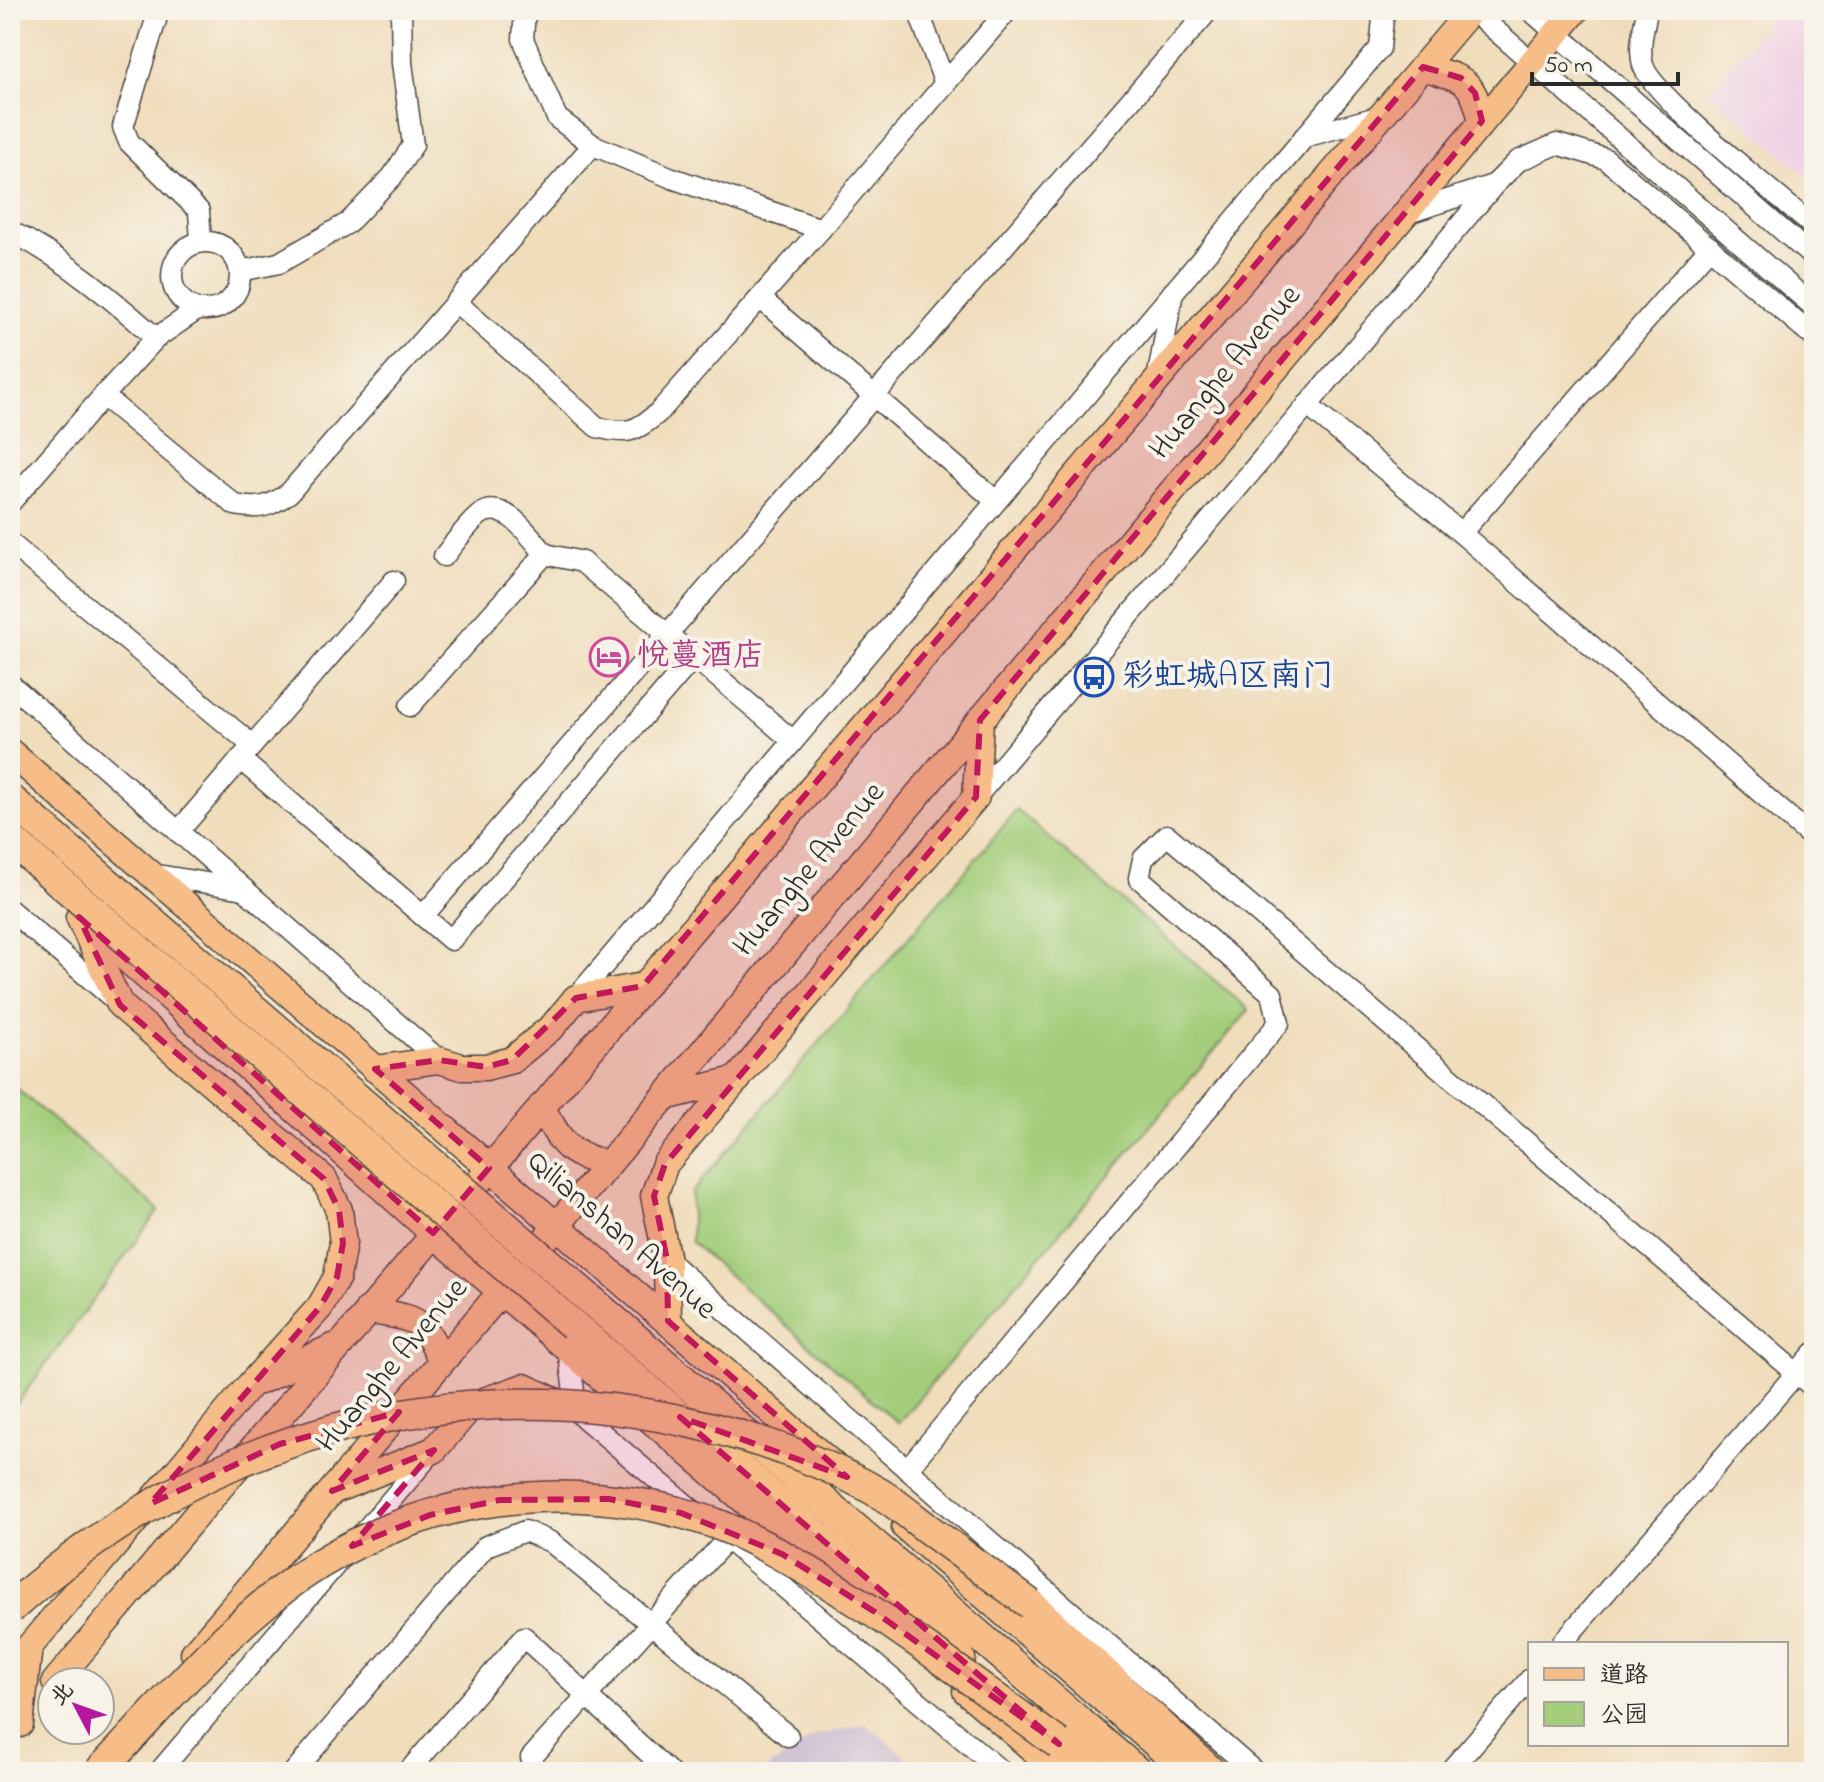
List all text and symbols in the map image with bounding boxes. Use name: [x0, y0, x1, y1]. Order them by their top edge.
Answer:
scale bar: [1532, 36, 1678, 86]
text: 50 m: [1544, 49, 1593, 84]
street label: Huanghe Avenue: [1139, 275, 1314, 471]
place label: 悦蔓酒店: [637, 634, 765, 681]
hotel icon: 悦蔓酒店: [588, 636, 630, 678]
place label: 彩虹城A区南门: [1122, 654, 1334, 701]
bus stop icon: 彩虹城A区南门: [1073, 656, 1115, 698]
street label: Huanghe Avenue: [723, 772, 898, 968]
street label: Qilianshan Avenue: [515, 1140, 727, 1332]
street label: Huanghe Avenue: [306, 1268, 481, 1464]
legend: [1528, 1642, 1788, 1746]
text: 道路: [1600, 1659, 1648, 1694]
north arrow: [36, 1666, 116, 1746]
text: 北: [44, 1676, 82, 1714]
text: 公园: [1600, 1699, 1648, 1734]

